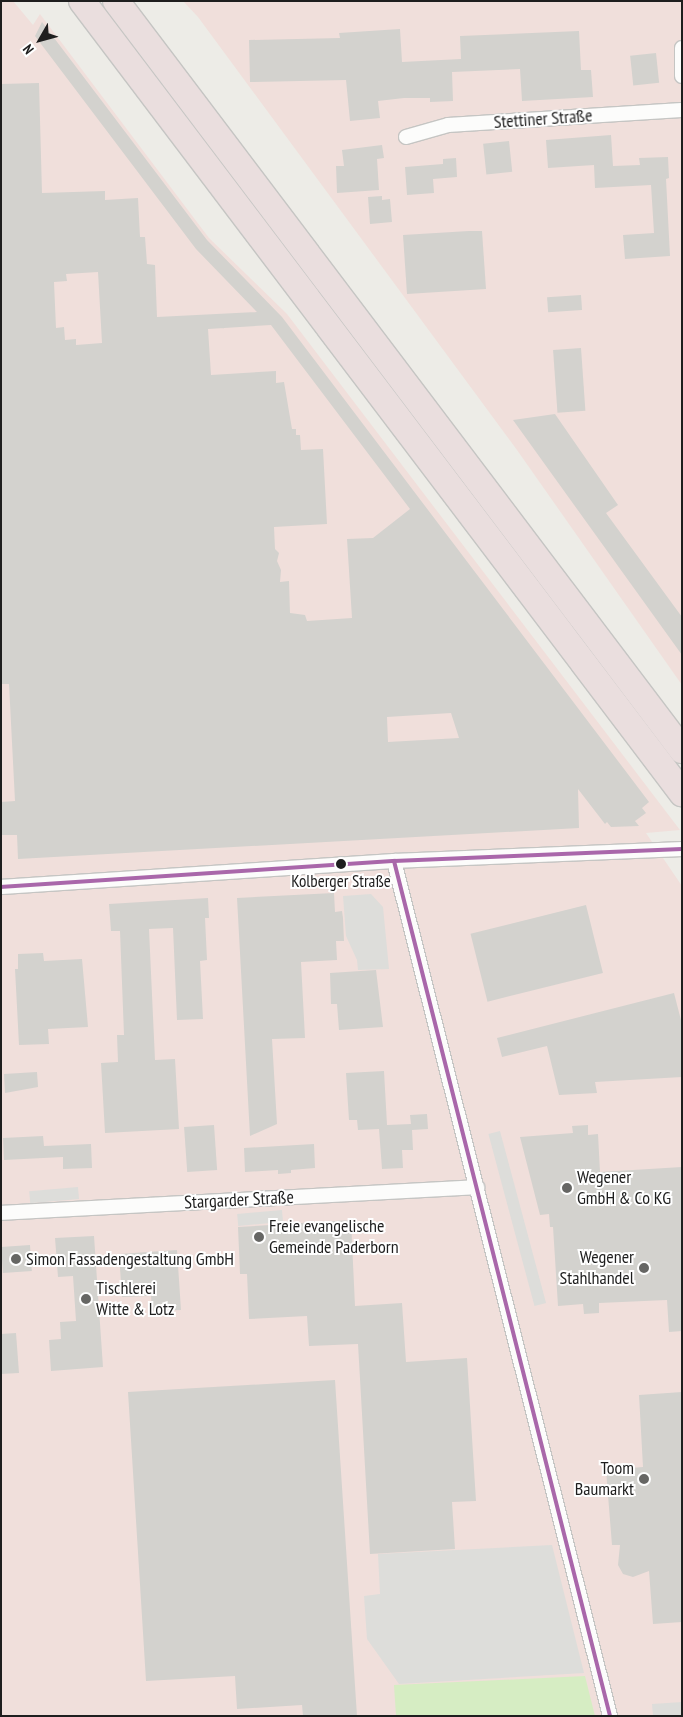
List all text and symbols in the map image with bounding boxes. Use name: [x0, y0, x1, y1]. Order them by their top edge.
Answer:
north arrow: [15, 15, 65, 65]
text: N: [19, 41, 38, 58]
street label: Stettiner Straße: [493, 105, 593, 133]
marker: Kolberger Straße: [336, 859, 346, 869]
place label: Kolberger Straße: [291, 872, 391, 892]
place label: Wegener GmbH & Co KG: [577, 1167, 671, 1210]
marker: Wegener GmbH & Co KG: [561, 1182, 573, 1194]
street label: Stargarder Straße: [184, 1186, 294, 1214]
place label: Freie evangelische Gemeinde Paderborn: [269, 1216, 399, 1258]
marker: Freie evangelische Gemeinde Paderborn: [253, 1231, 265, 1243]
place label: Wegener Stahlhandel: [560, 1247, 634, 1290]
place label: Simon Fassadengestaltung GmbH: [26, 1248, 234, 1270]
marker: Simon Fassadengestaltung GmbH: [10, 1253, 22, 1265]
marker: Wegener Stahlhandel: [638, 1262, 650, 1274]
place label: Tischlerei Witte & Lotz: [96, 1278, 175, 1320]
marker: Tischlerei Witte & Lotz: [80, 1293, 92, 1305]
place label: Toom Baumarkt: [575, 1458, 634, 1500]
marker: Toom Baumarkt: [638, 1473, 650, 1485]

